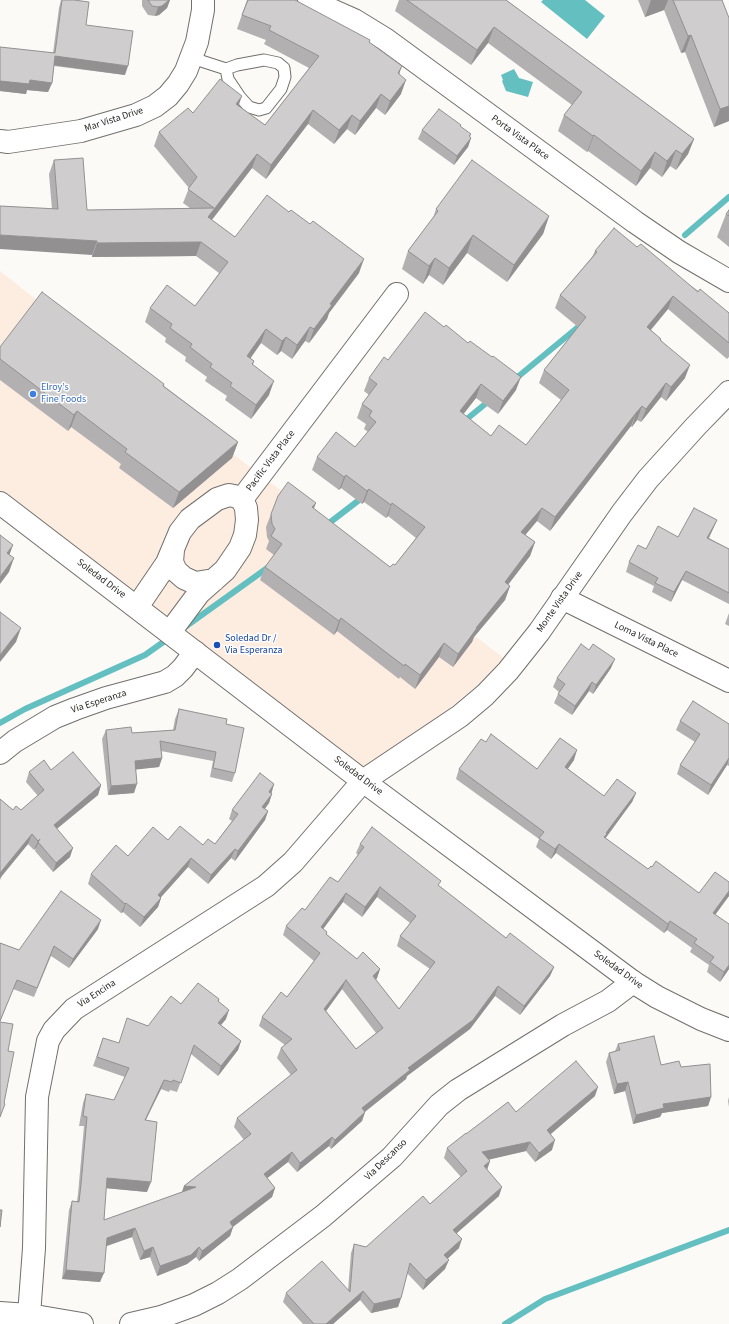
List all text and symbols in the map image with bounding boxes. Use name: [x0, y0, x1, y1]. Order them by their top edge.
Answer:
street label: Mar Vista Drive: [83, 105, 145, 135]
street label: Porta Vista Place: [489, 113, 551, 163]
place label: Elroy’s Fine Foods: [41, 382, 86, 406]
marker: Elroy’s Fine Foods: [28, 389, 38, 399]
street label: Pacific Vista Place: [244, 428, 298, 494]
street label: Soledad Drive: [74, 557, 128, 601]
street label: Monte Vista Drive: [534, 569, 586, 635]
street label: Loma Vista Place: [612, 619, 680, 661]
place label: Soledad Dr / Via Esperanza: [225, 633, 282, 656]
marker: Soledad Dr / Via Esperanza: [212, 640, 222, 650]
street label: Via Esperanza: [70, 687, 128, 717]
street label: Soledad Drive: [331, 754, 385, 798]
street label: Soledad Drive: [591, 948, 645, 992]
street label: Via Encina: [76, 977, 118, 1011]
street label: Via Descanso: [362, 1137, 410, 1183]

